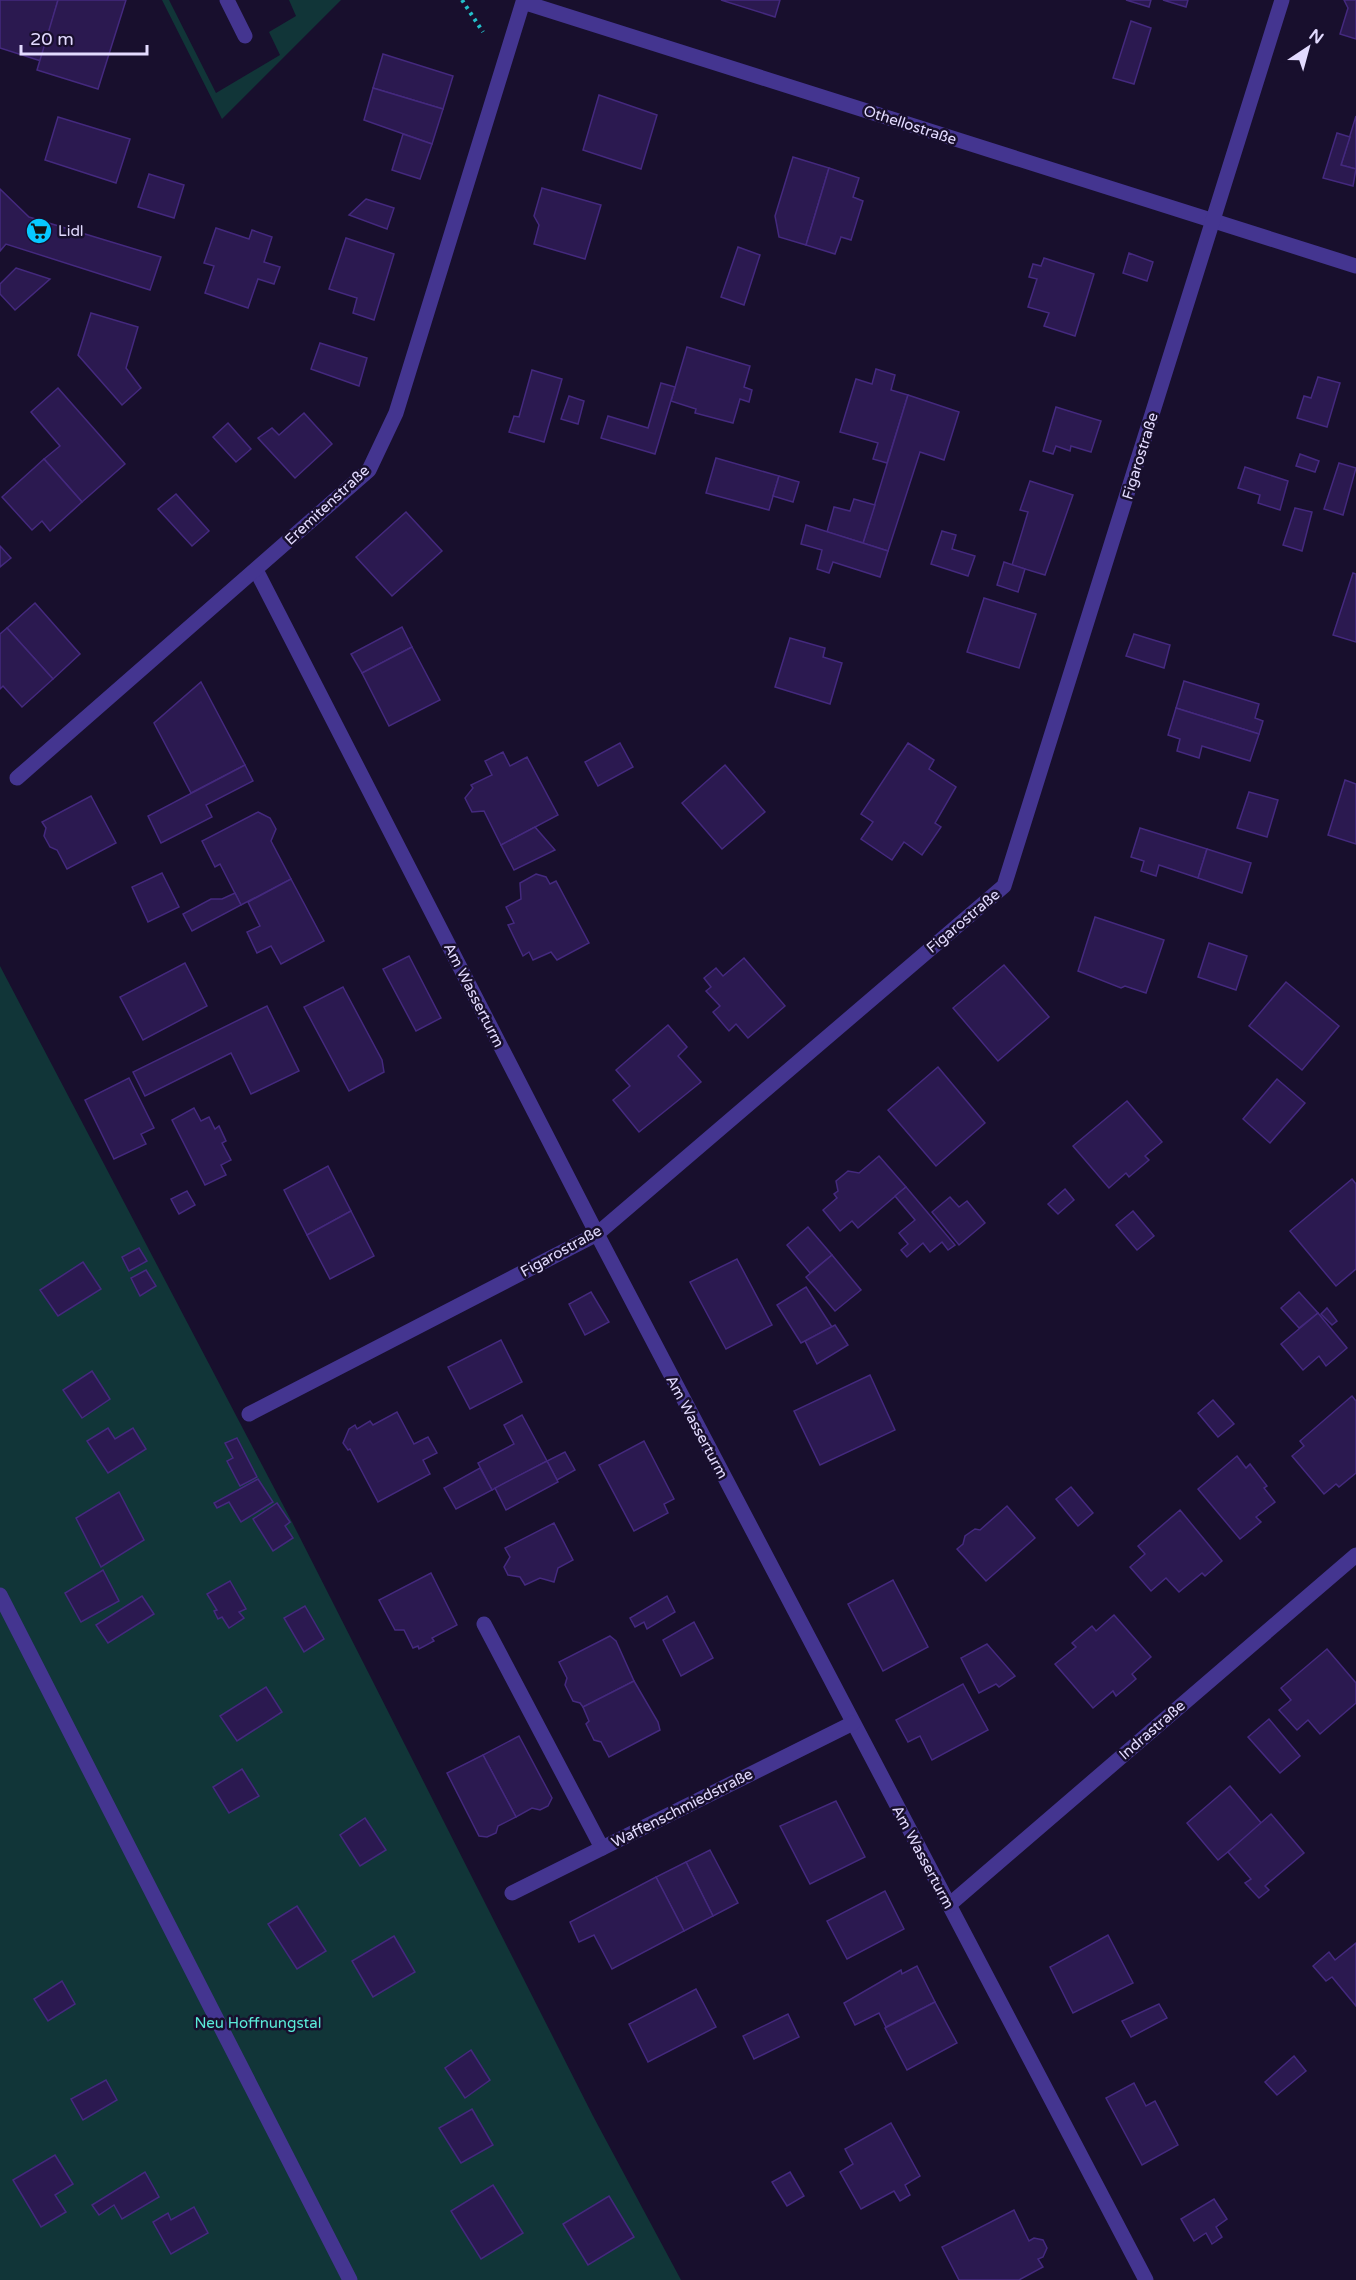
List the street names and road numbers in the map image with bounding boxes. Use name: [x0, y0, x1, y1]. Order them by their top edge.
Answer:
street label: Othellostraße: [861, 101, 959, 149]
street label: Figarostraße: [1118, 410, 1162, 502]
street label: Eremitenstraße: [281, 461, 373, 549]
street label: Figarostraße: [923, 885, 1003, 957]
street label: Am Wasserturm: [440, 940, 508, 1050]
street label: Figarostraße: [517, 1221, 605, 1281]
street label: Am Wasserturm: [662, 1372, 732, 1482]
street label: Indrastraße: [1115, 1696, 1189, 1764]
street label: Waffenschmiedstraße: [608, 1765, 756, 1851]
street label: Am Wasserturm: [888, 1802, 958, 1912]

